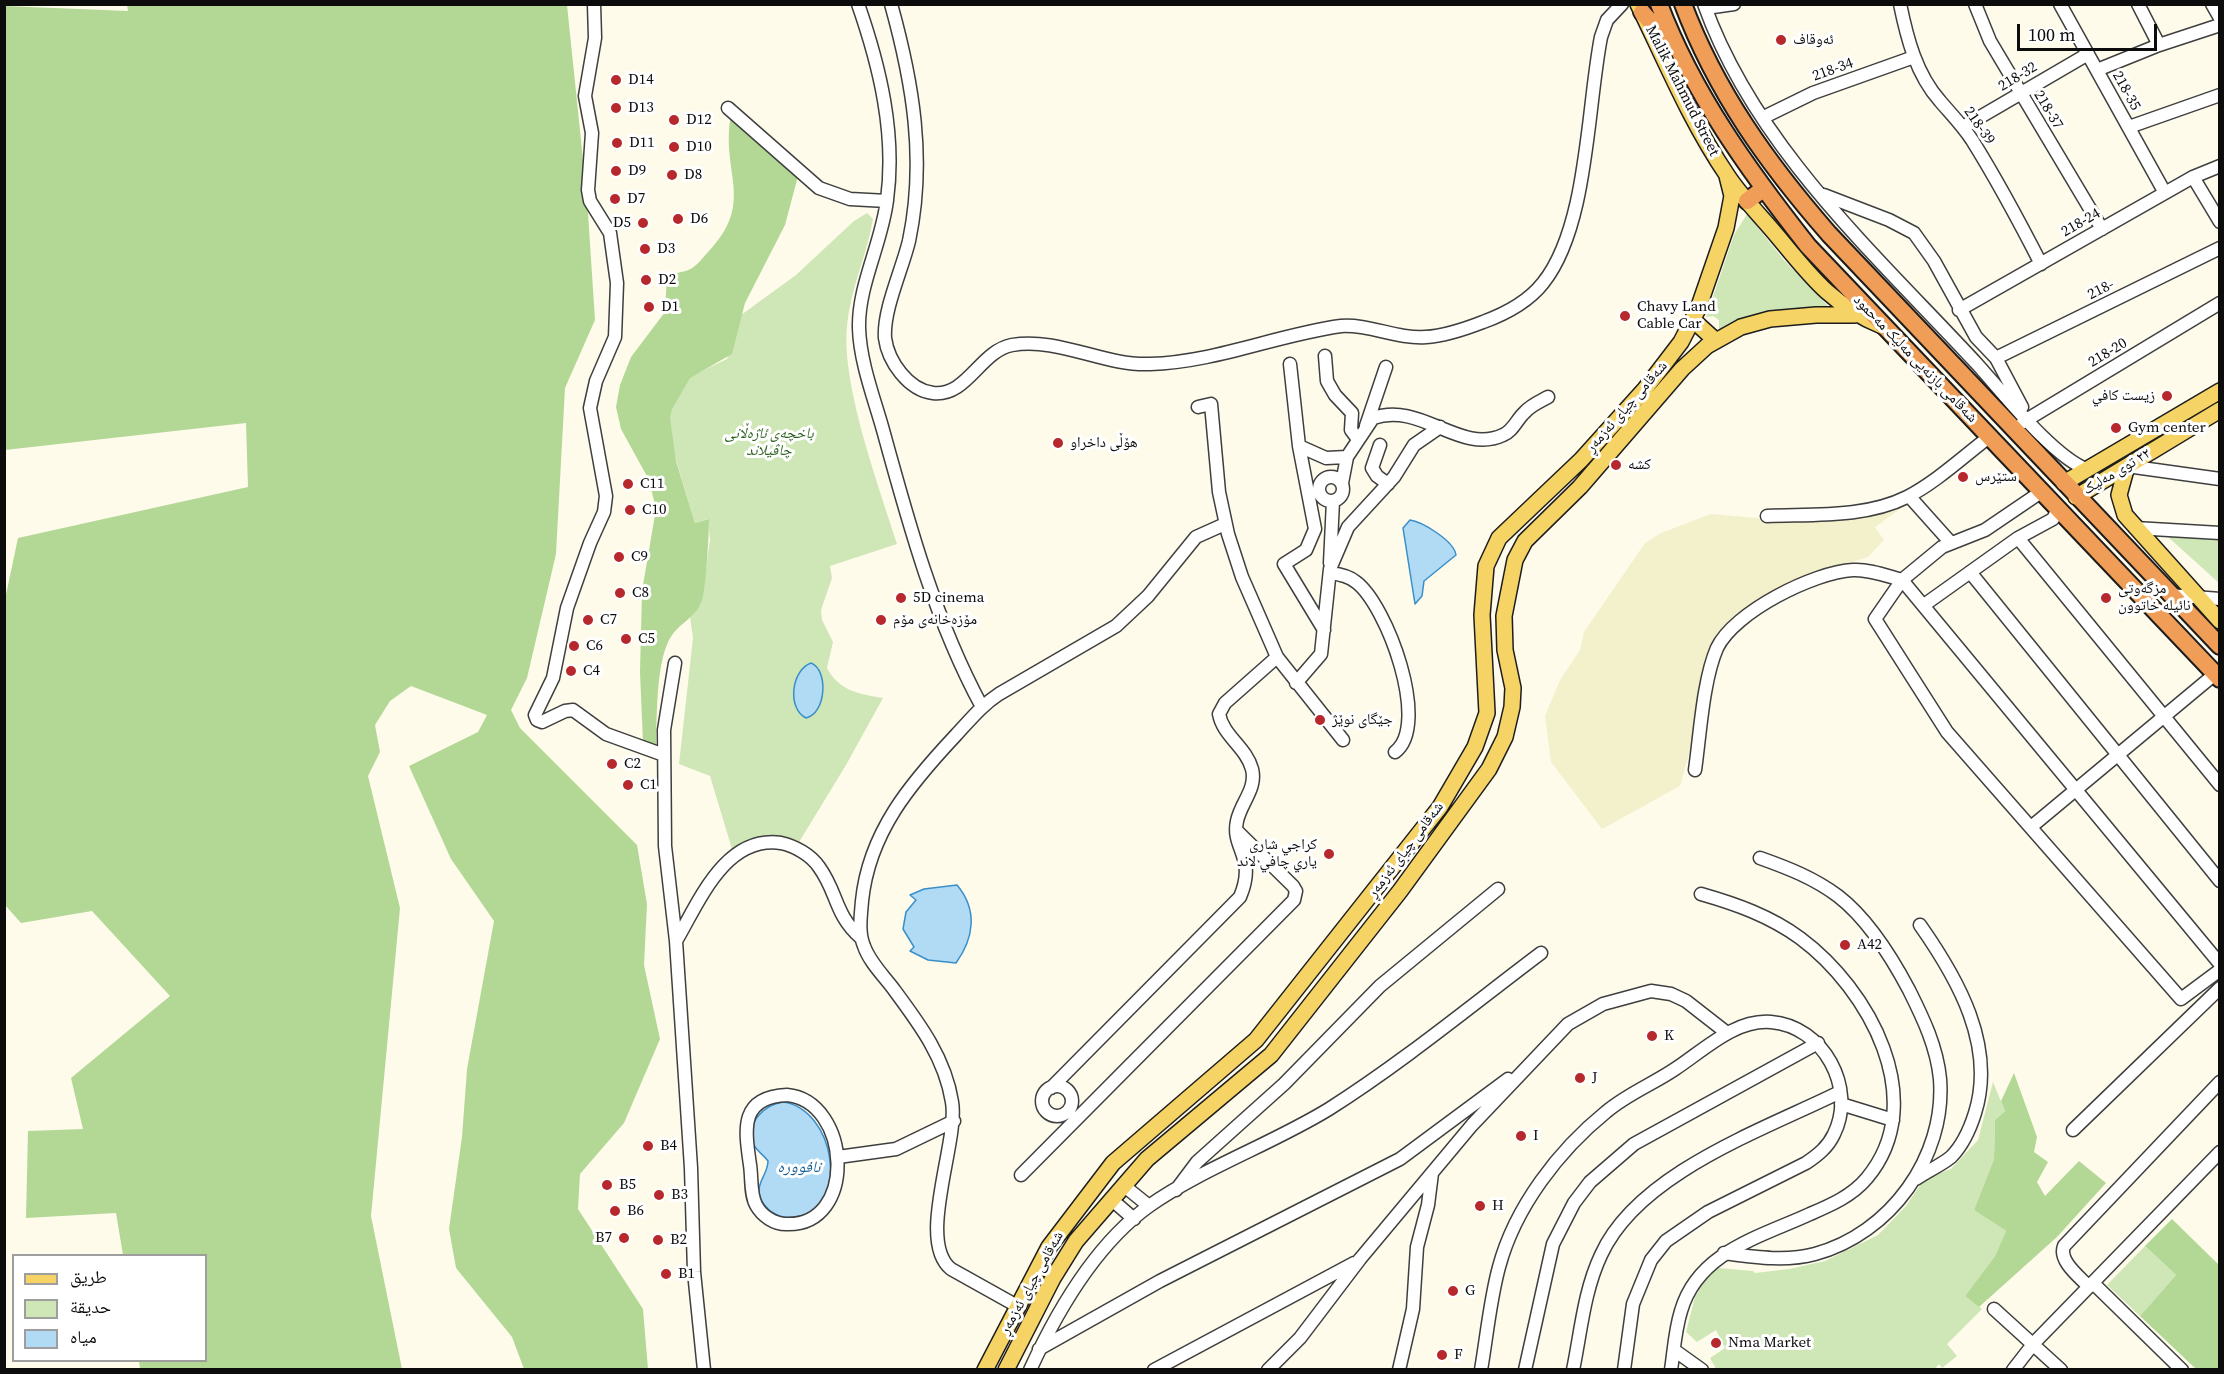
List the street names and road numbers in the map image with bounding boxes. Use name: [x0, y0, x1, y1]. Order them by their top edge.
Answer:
street label: Malik Mahmud Street: [1641, 23, 1723, 159]
street label: 218-34: [1810, 54, 1856, 86]
street label: 218-32: [1995, 58, 2041, 96]
street label: 218-35: [2108, 68, 2144, 114]
street label: 218-37: [2029, 87, 2067, 133]
street label: 218-39: [1960, 104, 1998, 148]
street label: 218-24: [2058, 205, 2104, 241]
street label: 218-: [2085, 276, 2117, 304]
street label: شەقامی بازنەیی مەلیک مەحمود: [1849, 291, 1981, 427]
street label: 218-20: [2085, 334, 2131, 372]
street label: شەقامی چیای ئەزمەڕ: [1582, 358, 1672, 456]
street label: ٢٢ توی مەلیک: [2080, 445, 2154, 499]
street label: شەقامی چیای ئەزمەڕ: [1364, 799, 1448, 901]
street label: شەقامی چیای ئەزمەڕ: [996, 1228, 1068, 1338]

